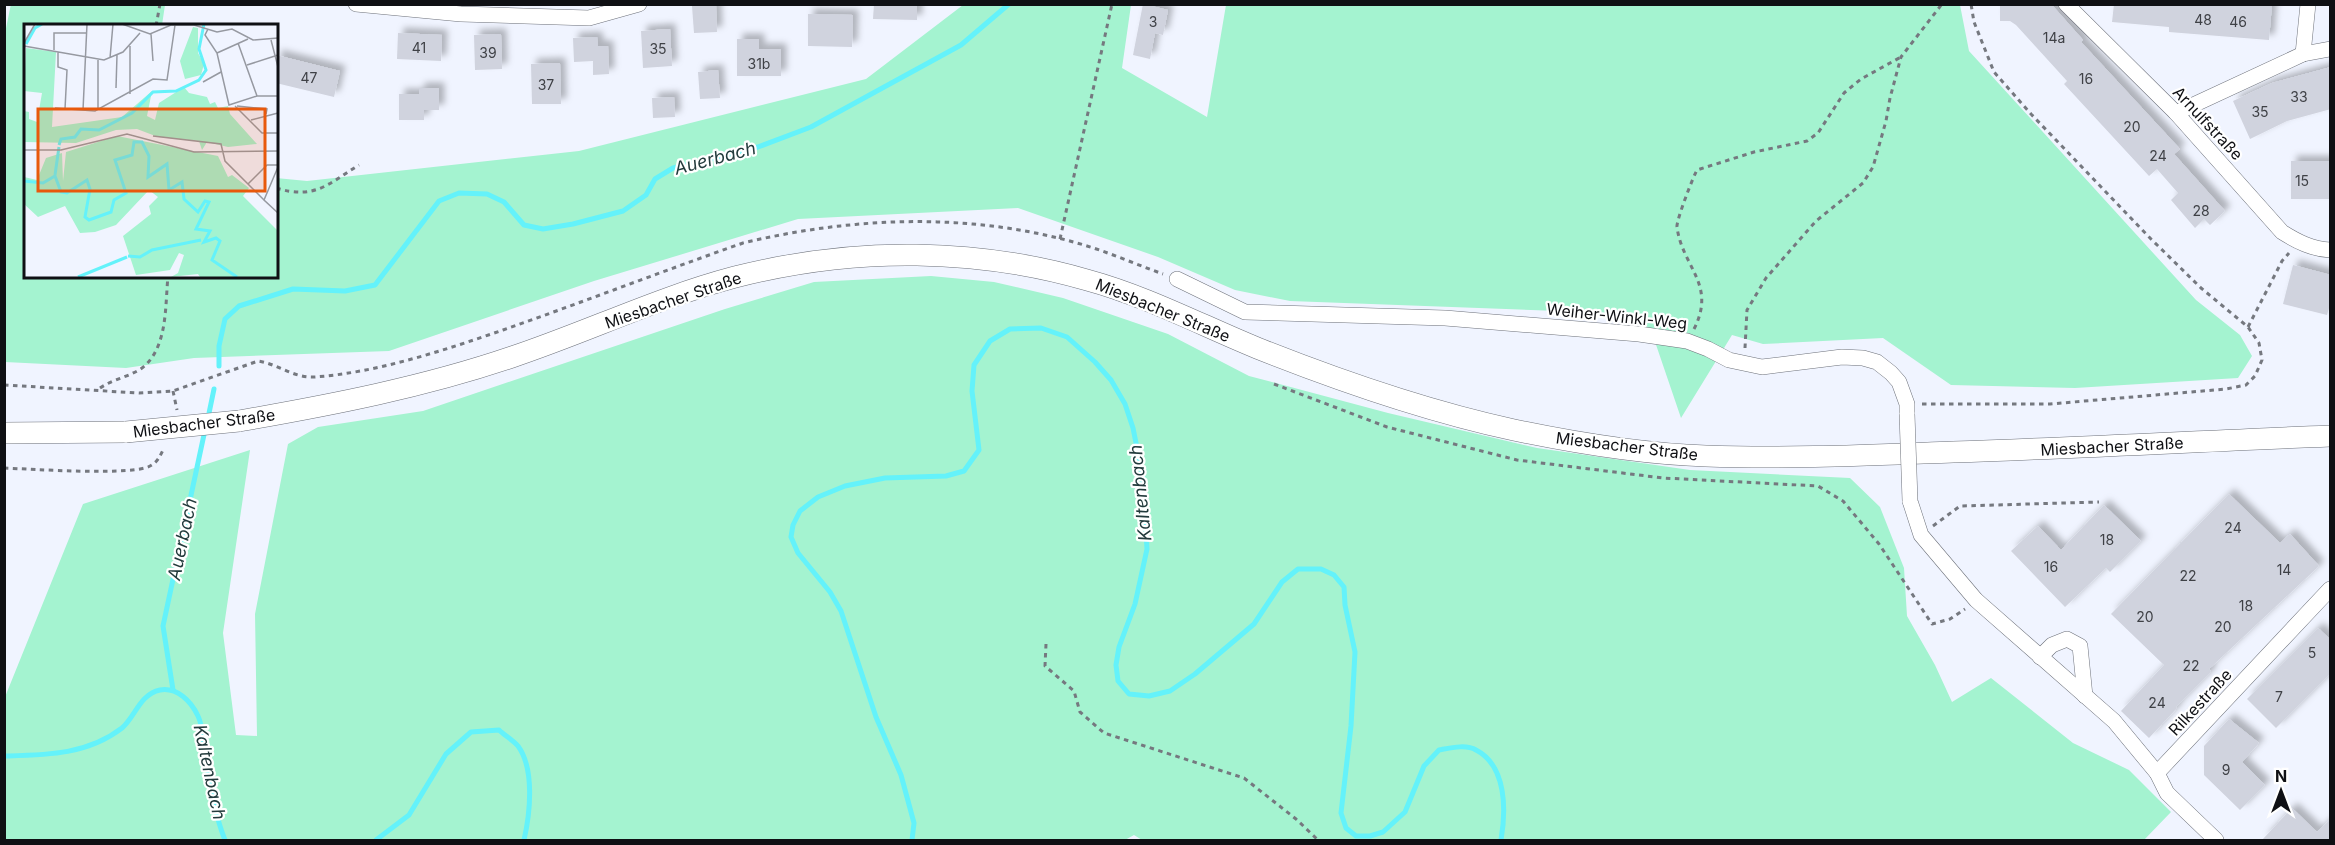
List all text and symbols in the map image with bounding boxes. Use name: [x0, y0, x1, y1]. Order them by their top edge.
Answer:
house number: 48: [2194, 11, 2212, 28]
house number: 3: [1149, 13, 1157, 30]
house number: 46: [2229, 13, 2247, 30]
inset map: [24, 24, 278, 278]
house number: 14a: [2043, 29, 2065, 46]
house number: 41: [412, 39, 426, 56]
house number: 35: [649, 40, 667, 57]
house number: 39: [479, 44, 497, 61]
house number: 31b: [748, 55, 770, 72]
house number: 47: [301, 69, 318, 86]
house number: 16: [2079, 70, 2093, 87]
house number: 37: [538, 76, 554, 93]
street label: Arnulfstraße: [2169, 82, 2247, 164]
house number: 33: [2290, 88, 2308, 105]
house number: 35: [2251, 103, 2269, 120]
house number: 20: [2123, 118, 2141, 135]
water label: Auerbach: [671, 137, 758, 179]
house number: 24: [2149, 147, 2167, 164]
house number: 15: [2295, 172, 2309, 189]
house number: 28: [2192, 202, 2210, 219]
street label: Miesbacher Straße: [602, 267, 744, 333]
street label: Miesbacher Straße: [1093, 274, 1233, 346]
street label: Weiher-Winkl-Weg: [1546, 299, 1688, 333]
street label: Miesbacher Straße: [132, 404, 276, 442]
street label: Miesbacher Straße: [1555, 427, 1699, 465]
street label: Miesbacher Straße: [2040, 432, 2184, 460]
water label: Kaltenbach: [1124, 444, 1156, 542]
water label: Auerbach: [163, 496, 201, 583]
house number: 24: [2224, 519, 2242, 536]
house number: 18: [2100, 531, 2114, 548]
house number: 16: [2044, 558, 2058, 575]
house number: 14: [2277, 561, 2291, 578]
house number: 22: [2179, 567, 2197, 584]
house number: 18: [2239, 597, 2253, 614]
house number: 20: [2136, 608, 2154, 625]
house number: 20: [2214, 618, 2232, 635]
house number: 5: [2308, 644, 2316, 661]
house number: 22: [2182, 657, 2200, 674]
street label: Rilkestraße: [2164, 665, 2236, 739]
house number: 7: [2275, 688, 2283, 705]
house number: 24: [2148, 694, 2166, 711]
water label: Kaltenbach: [190, 722, 230, 822]
house number: 9: [2222, 761, 2230, 778]
north arrow: [2251, 761, 2311, 821]
text: N: [2275, 766, 2287, 786]

